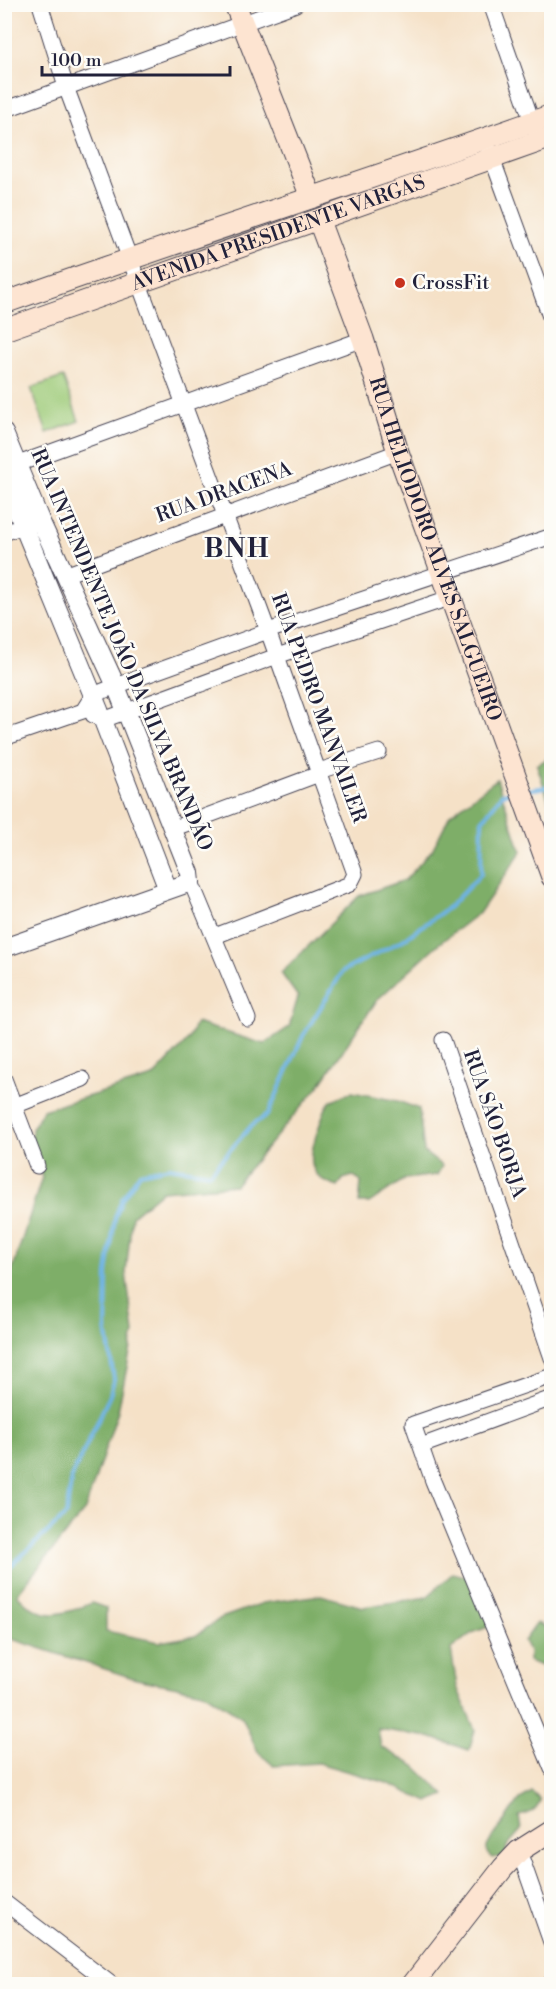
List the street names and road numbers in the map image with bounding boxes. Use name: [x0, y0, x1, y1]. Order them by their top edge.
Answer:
street label: AVENIDA PRESIDENTE VARGAS: [127, 170, 429, 297]
street label: RUA HELIODORO ALVES SALGUEIRO: [363, 374, 507, 725]
street label: RUA INTENDENTE JOÃO DA SILVA BRANDÃO: [25, 444, 219, 855]
street label: RUA DRACENA: [153, 456, 297, 529]
street label: RUA PEDRO MANVAILER: [265, 590, 372, 827]
street label: RUA SÃO BORJA: [457, 1046, 533, 1203]

